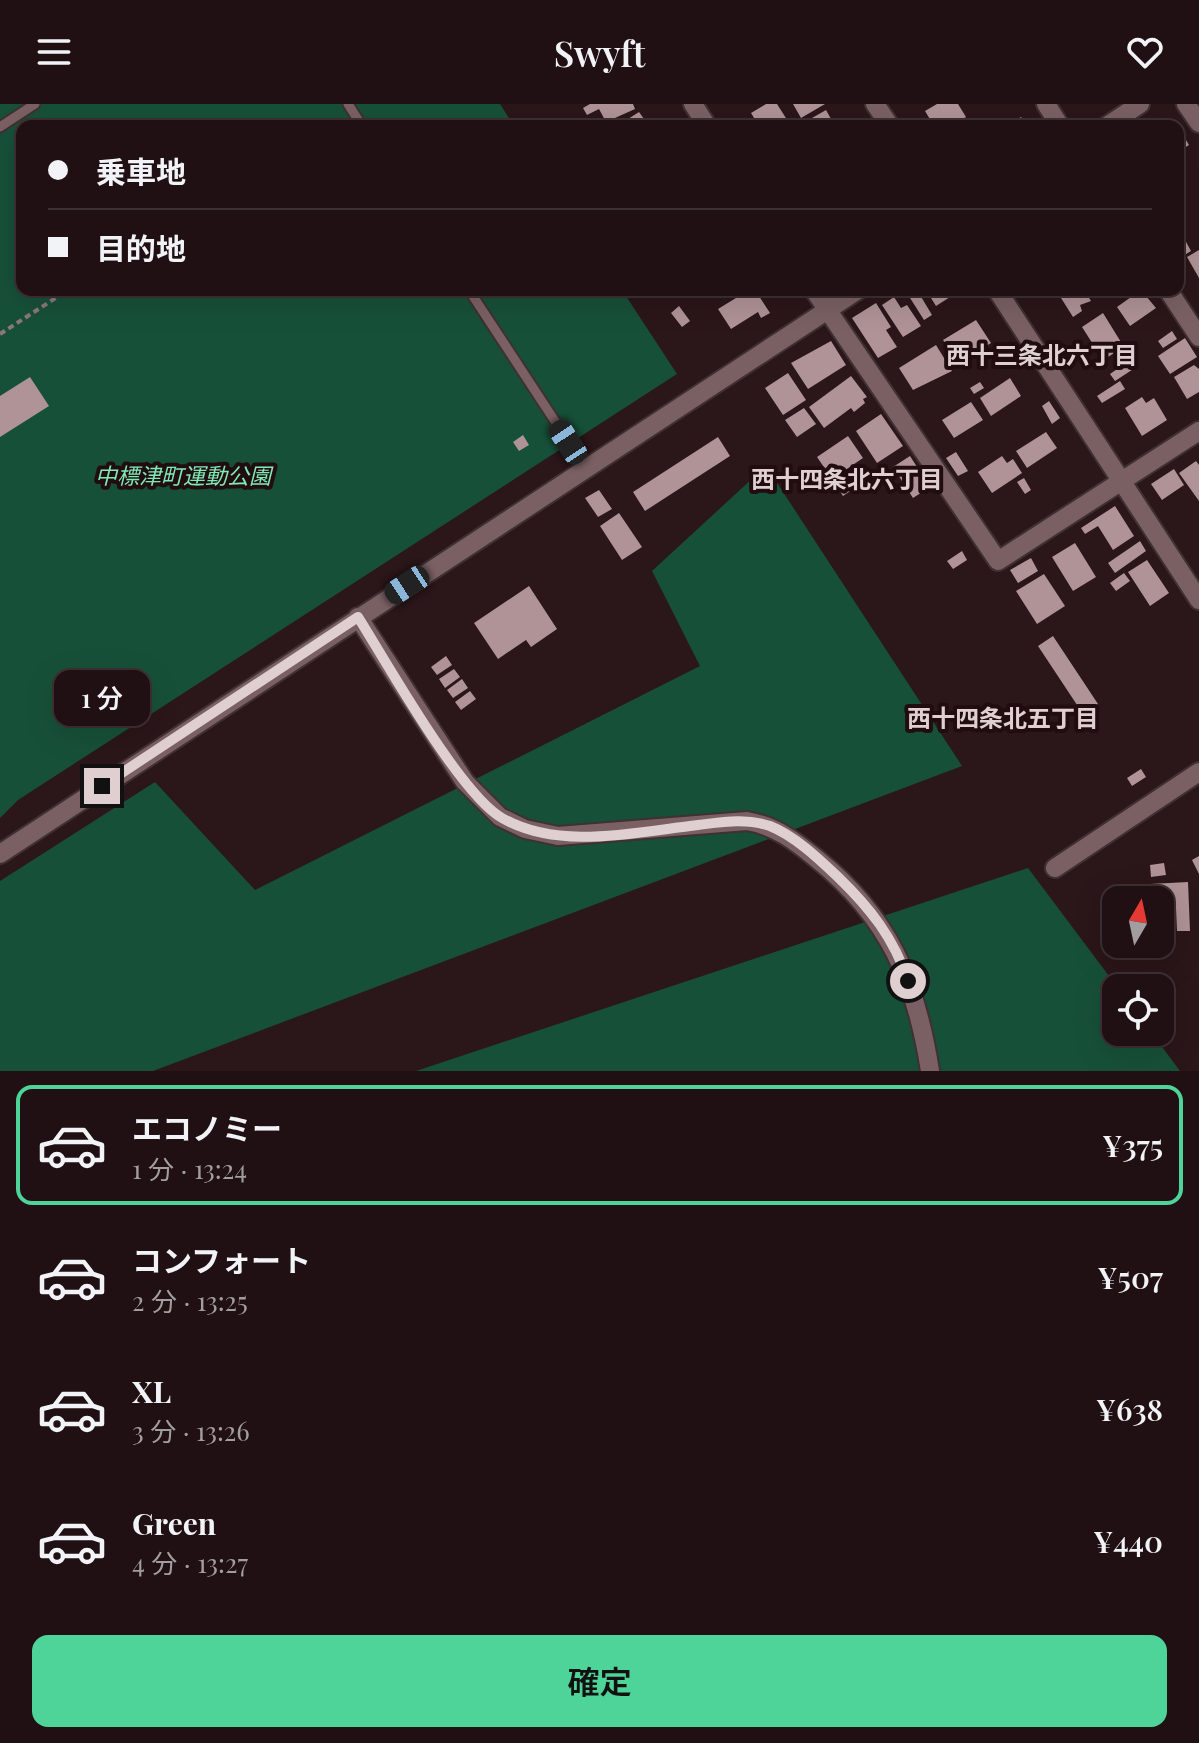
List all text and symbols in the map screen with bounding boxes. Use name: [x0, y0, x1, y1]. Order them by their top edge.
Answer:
text: Swyft: [554, 28, 645, 76]
icon: menu: [32, 30, 76, 74]
icon: heart: [1123, 30, 1167, 74]
text: 乗車地: [96, 151, 186, 191]
text: 目的地: [96, 228, 186, 268]
district label: 西十三条北六丁目: [946, 338, 1138, 370]
car: [545, 415, 591, 469]
park label: 中標津町運動公園: [95, 460, 274, 490]
district label: 西十四条北六丁目: [751, 462, 943, 494]
car: [380, 562, 434, 608]
callout: 1 分: [54, 670, 150, 726]
text: 1 分: [81, 680, 123, 715]
district label: 西十四条北五丁目: [907, 701, 1099, 733]
route end: [84, 768, 120, 804]
north arrow: [1102, 886, 1174, 958]
map controls: [1102, 886, 1174, 1046]
route start: [890, 963, 926, 999]
button: locate: [1102, 974, 1174, 1046]
text: エコノミー: [132, 1108, 282, 1148]
icon: car: [36, 1109, 108, 1181]
text: ¥375: [1102, 1125, 1163, 1165]
text: 1 分 · 13:24: [132, 1151, 247, 1186]
text: コンフォート: [132, 1240, 311, 1280]
icon: car: [36, 1241, 108, 1313]
text: ¥507: [1098, 1257, 1163, 1297]
text: 2 分 · 13:25: [132, 1283, 248, 1318]
text: XL: [132, 1371, 171, 1411]
icon: car: [36, 1373, 108, 1445]
text: ¥638: [1096, 1389, 1163, 1429]
text: 3 分 · 13:26: [132, 1413, 250, 1448]
text: Green: [132, 1503, 216, 1543]
icon: car: [36, 1505, 108, 1577]
text: ¥440: [1093, 1521, 1163, 1561]
text: 4 分 · 13:27: [132, 1545, 248, 1580]
button: 確定: [32, 1635, 1167, 1727]

